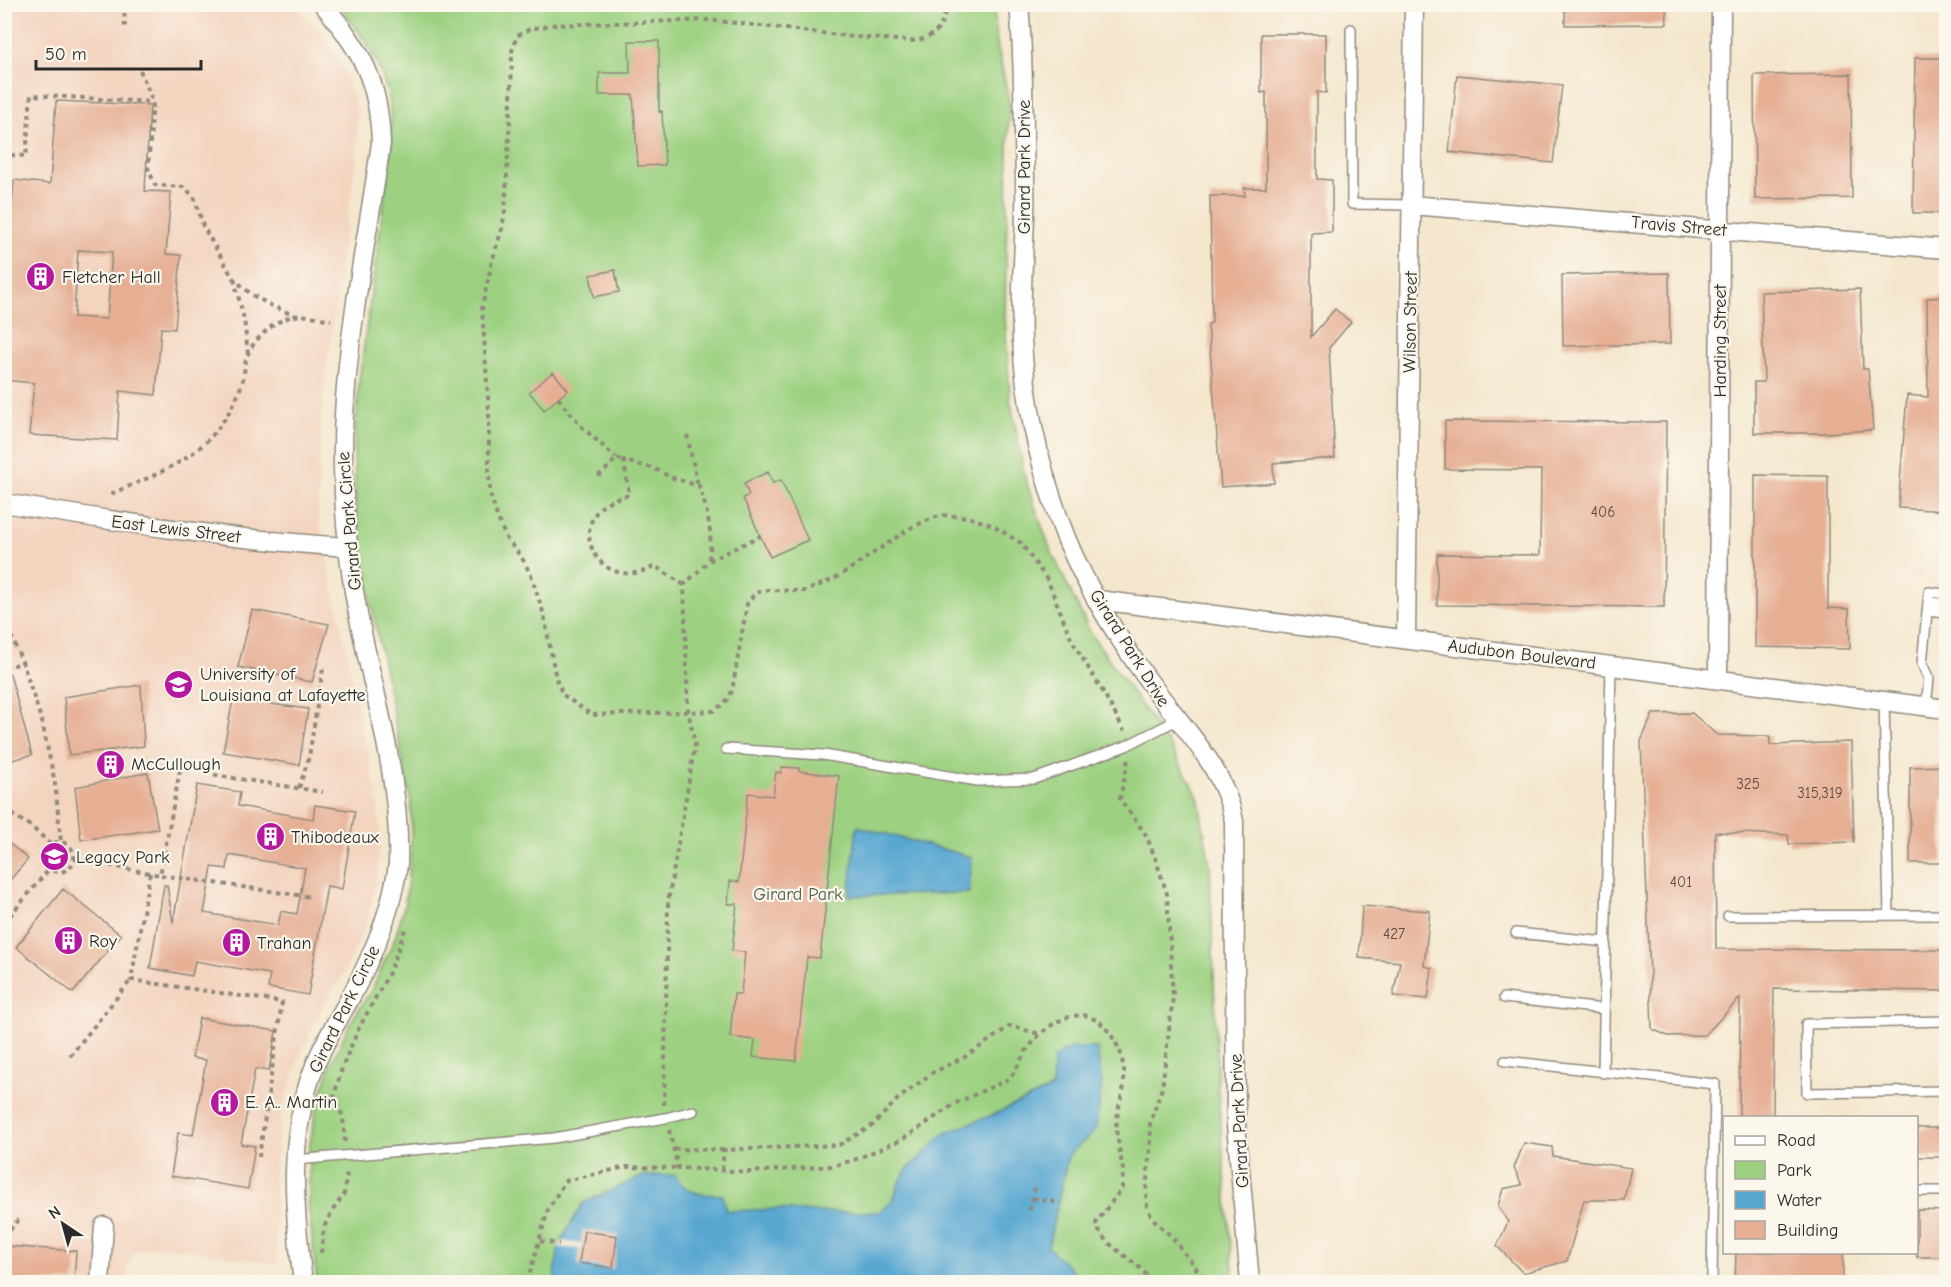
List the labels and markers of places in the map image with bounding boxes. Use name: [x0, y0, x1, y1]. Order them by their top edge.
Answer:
building icon: Fletcher Hall: [25, 261, 57, 293]
place label: Fletcher Hall: [62, 267, 161, 288]
place label: University of Louisiana at Lafayette: [200, 664, 366, 706]
school or university icon: University of Louisiana at Lafayette: [163, 668, 195, 700]
building icon: McCullough: [94, 748, 126, 780]
place label: McCullough: [131, 754, 221, 775]
building icon: Thibodeaux: [254, 821, 286, 853]
place label: Thibodeaux: [291, 827, 379, 848]
school or university icon: Legacy Park: [39, 841, 71, 873]
place label: Legacy Park: [76, 847, 170, 868]
building icon: Roy: [52, 925, 84, 957]
building icon: Trahan: [220, 927, 252, 959]
place label: Roy: [89, 931, 118, 952]
place label: Trahan: [257, 933, 311, 954]
building icon: E. A.. Martin: [208, 1086, 240, 1118]
place label: E. A.. Martin: [245, 1092, 337, 1113]

